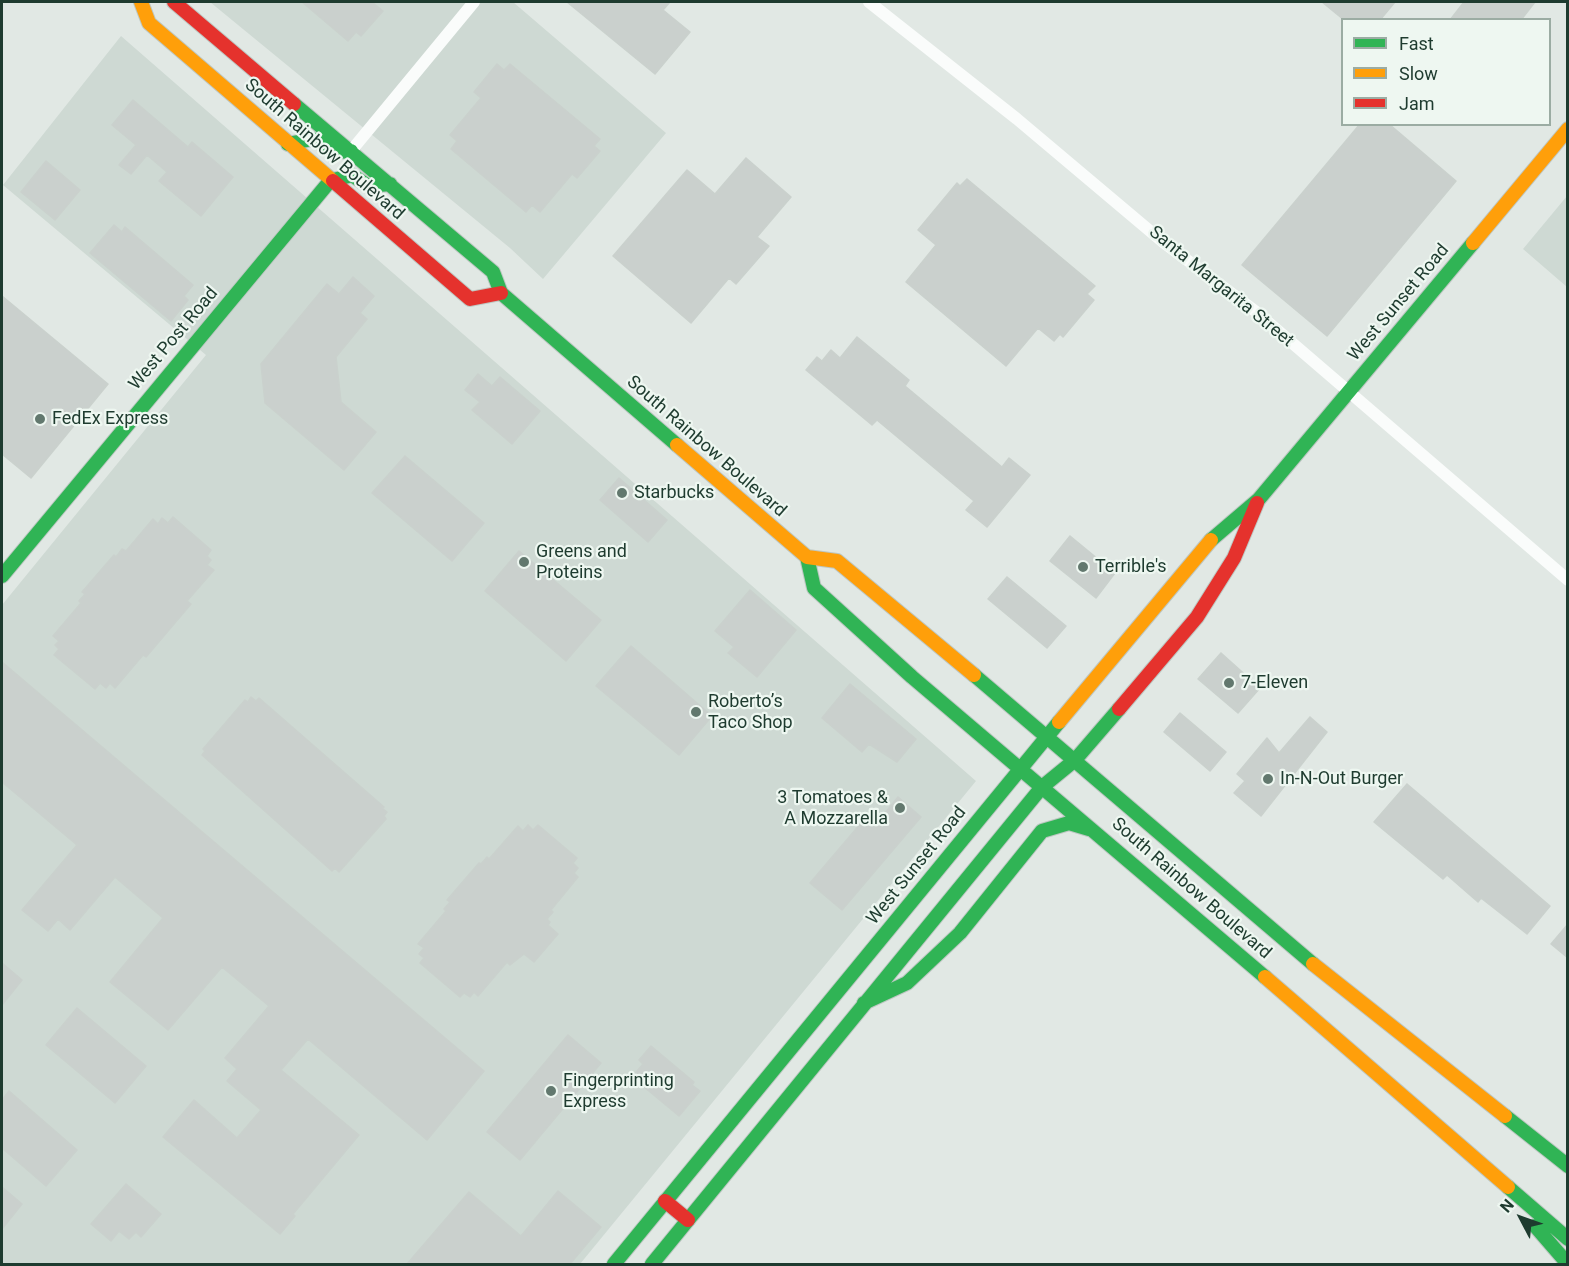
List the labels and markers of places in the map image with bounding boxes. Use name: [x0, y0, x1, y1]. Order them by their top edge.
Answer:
place label: FedEx Express: [52, 408, 168, 430]
marker: FedEx Express: [33, 412, 47, 426]
place label: Starbucks: [634, 482, 714, 504]
marker: Starbucks: [615, 486, 629, 500]
place label: Greens and Proteins: [536, 541, 627, 584]
marker: Greens and Proteins: [517, 555, 531, 569]
place label: Terrible's: [1095, 556, 1167, 578]
marker: Terrible's: [1076, 560, 1090, 574]
place label: 7-Eleven: [1241, 672, 1308, 694]
marker: 7-Eleven: [1222, 676, 1236, 690]
place label: Roberto’s Taco Shop: [708, 691, 793, 734]
marker: Roberto’s Taco Shop: [689, 705, 703, 719]
place label: In-N-Out Burger: [1280, 768, 1403, 790]
marker: In-N-Out Burger: [1261, 772, 1275, 786]
place label: 3 Tomatoes & A Mozzarella: [777, 787, 888, 830]
marker: 3 Tomatoes & A Mozzarella: [893, 801, 907, 815]
place label: Fingerprinting Express: [563, 1070, 674, 1112]
marker: Fingerprinting Express: [544, 1084, 558, 1098]

